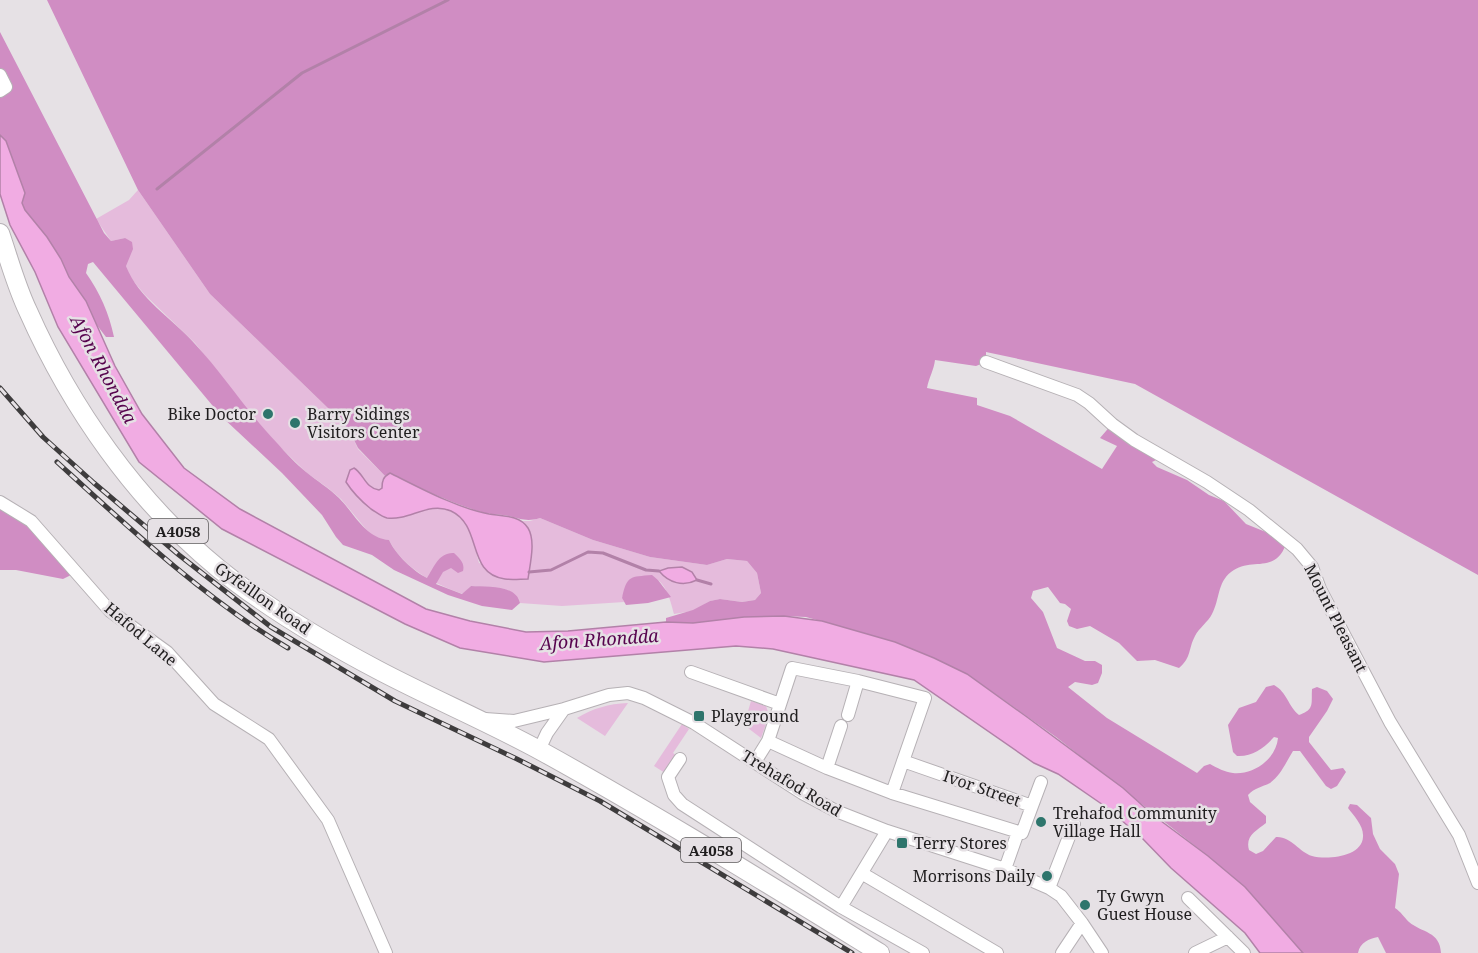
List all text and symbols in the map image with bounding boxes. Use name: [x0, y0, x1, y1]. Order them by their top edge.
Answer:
water label: Afon Rhondda: [64, 309, 143, 428]
place label: Bike Doctor: [168, 403, 256, 425]
place label: Barry Sidings Visitors Center: [307, 403, 420, 443]
marker: Bike Doctor: [261, 407, 275, 421]
marker: Barry Sidings Visitors Center: [288, 416, 302, 430]
road number: A4058: [148, 519, 208, 543]
street label: Gyfeillon Road: [211, 557, 315, 639]
street label: Mount Pleasant: [1299, 560, 1373, 676]
street label: Hafod Lane: [100, 597, 182, 671]
water label: Afon Rhondda: [537, 623, 660, 655]
place label: Playground: [711, 705, 799, 727]
marker: Playground: [692, 709, 706, 723]
street label: Trehafod Road: [738, 745, 846, 822]
street label: Ivor Street: [940, 764, 1024, 812]
place label: Trehafod Community Village Hall: [1053, 802, 1218, 842]
marker: Trehafod Community Village Hall: [1034, 815, 1048, 829]
place label: Terry Stores: [914, 832, 1007, 854]
marker: Terry Stores: [895, 836, 909, 850]
road number: A4058: [681, 838, 741, 862]
place label: Morrisons Daily: [913, 865, 1036, 887]
marker: Morrisons Daily: [1040, 869, 1054, 883]
place label: Ty Gwyn Guest House: [1097, 885, 1192, 925]
marker: Ty Gwyn Guest House: [1078, 898, 1092, 912]

